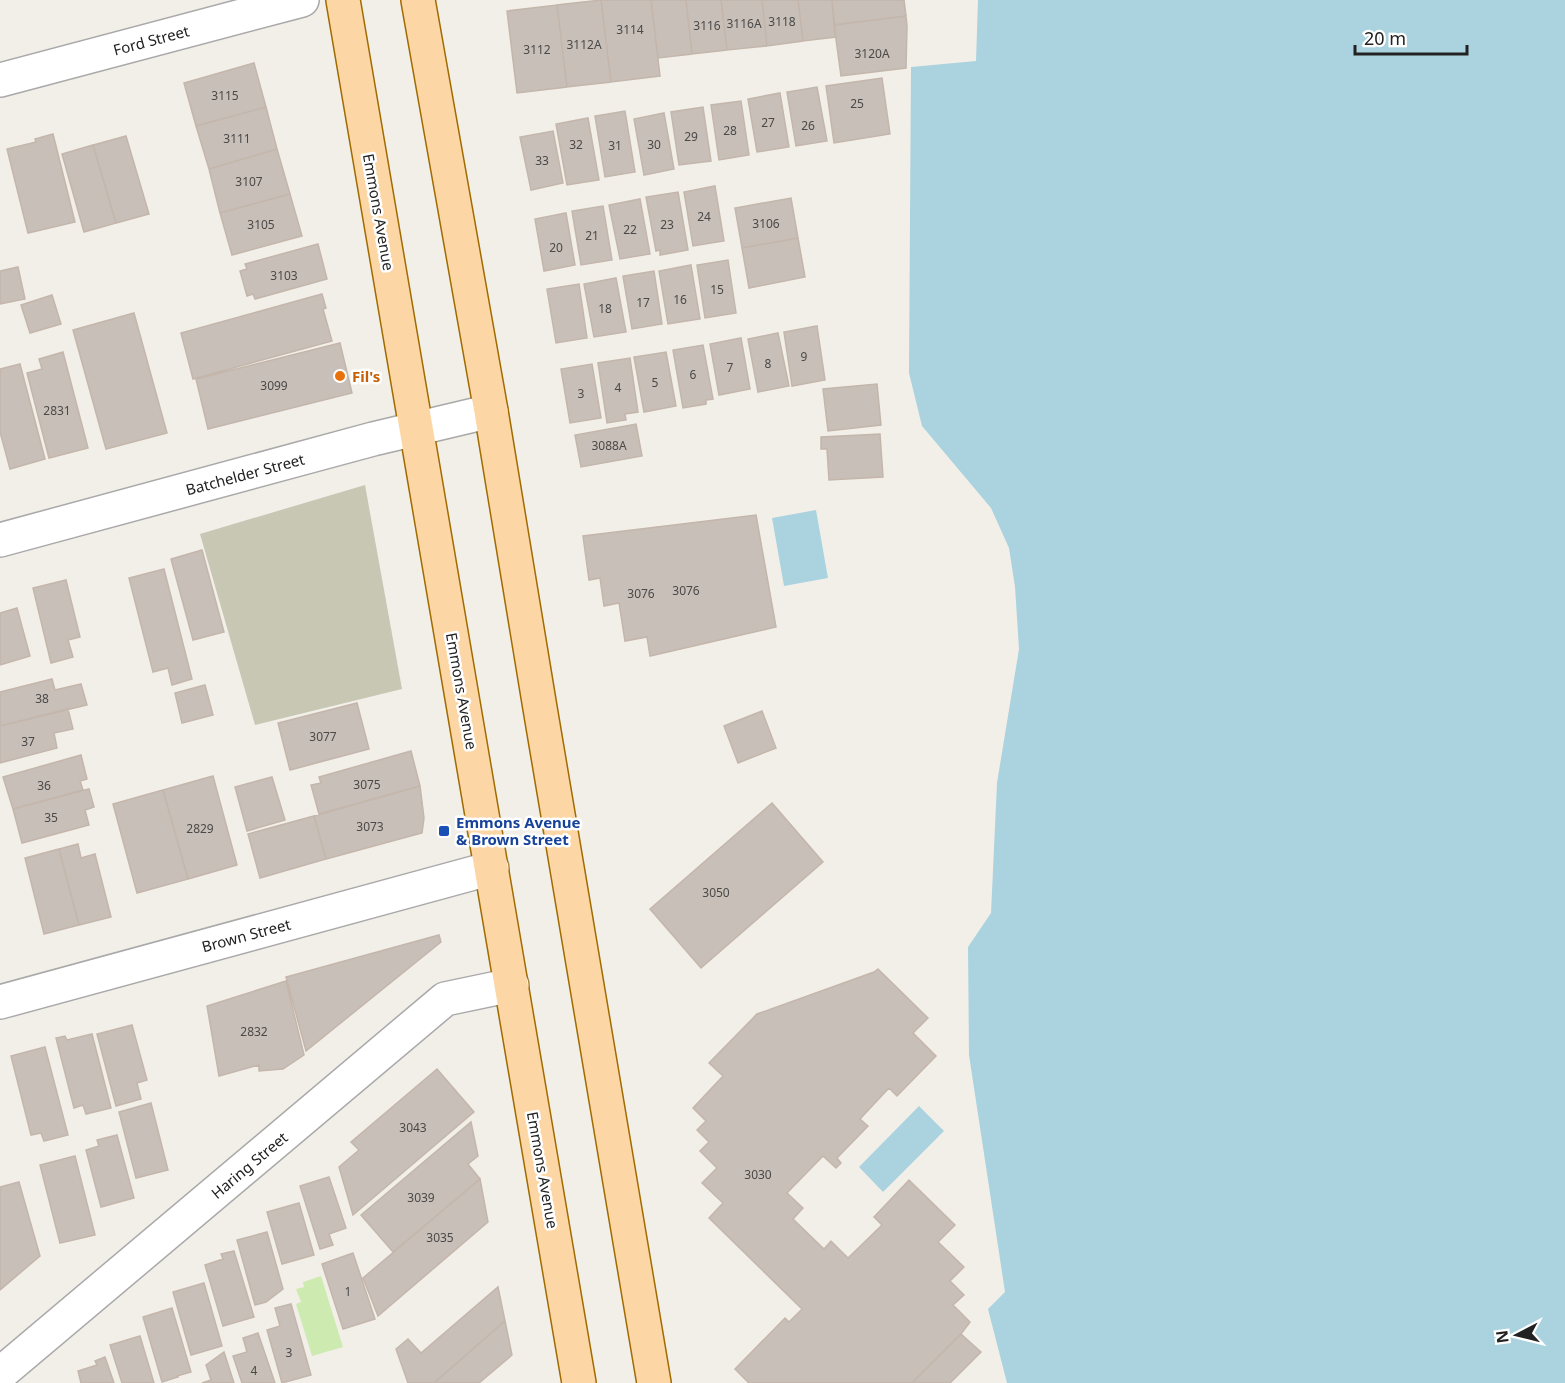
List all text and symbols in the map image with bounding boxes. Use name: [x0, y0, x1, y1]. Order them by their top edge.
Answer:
house number: 3118: [768, 13, 796, 30]
house number: 3116A: [726, 15, 762, 32]
house number: 3116: [693, 17, 721, 34]
scale bar: [1355, 18, 1468, 56]
street label: Ford Street: [111, 20, 192, 60]
house number: 3114: [616, 21, 644, 38]
text: 20 m: [1364, 26, 1406, 50]
house number: 3112A: [566, 36, 602, 53]
house number: 3112: [523, 41, 551, 58]
house number: 3120A: [854, 45, 890, 62]
house number: 3115: [211, 87, 239, 104]
house number: 25: [850, 95, 864, 112]
house number: 27: [761, 114, 775, 131]
house number: 26: [801, 117, 815, 134]
house number: 28: [723, 122, 737, 139]
house number: 29: [684, 128, 698, 145]
house number: 3111: [223, 130, 251, 147]
house number: 32: [569, 136, 583, 153]
house number: 30: [647, 136, 661, 153]
house number: 31: [608, 137, 622, 154]
street label: Emmons Avenue: [359, 152, 399, 272]
house number: 33: [535, 152, 549, 169]
house number: 3107: [235, 173, 263, 190]
house number: 24: [697, 208, 711, 225]
house number: 3106: [752, 215, 780, 232]
house number: 3105: [247, 216, 275, 233]
house number: 23: [660, 216, 674, 233]
house number: 22: [623, 221, 637, 238]
house number: 21: [585, 227, 599, 244]
house number: 20: [549, 239, 563, 256]
house number: 3103: [270, 267, 298, 284]
house number: 15: [710, 281, 724, 298]
house number: 16: [673, 291, 687, 308]
house number: 17: [636, 294, 650, 311]
house number: 18: [598, 300, 612, 317]
house number: 9: [801, 348, 808, 365]
house number: 8: [765, 355, 772, 372]
house number: 7: [727, 359, 734, 376]
place label: Fil's: [352, 366, 380, 386]
house number: 6: [690, 366, 697, 383]
marker: Fil's: [333, 369, 347, 383]
house number: 5: [652, 374, 659, 391]
house number: 3099: [260, 377, 288, 394]
house number: 4: [615, 379, 622, 396]
house number: 3: [578, 385, 585, 402]
house number: 2831: [43, 402, 71, 419]
house number: 3088A: [591, 437, 627, 454]
street label: Batchelder Street: [183, 448, 307, 499]
house number: 3076: [672, 582, 700, 599]
house number: 3076: [627, 585, 655, 602]
street label: Emmons Avenue: [442, 631, 482, 751]
house number: 38: [35, 690, 49, 707]
house number: 3077: [309, 728, 337, 745]
house number: 37: [21, 733, 35, 750]
house number: 3075: [353, 776, 381, 793]
house number: 36: [37, 777, 51, 794]
house number: 35: [44, 809, 58, 826]
place label: Emmons Avenue & Brown Street: [456, 812, 581, 849]
house number: 3073: [356, 818, 384, 835]
house number: 2829: [186, 820, 214, 837]
marker: Emmons Avenue & Brown Street: [437, 824, 451, 838]
house number: 3050: [702, 884, 730, 901]
street label: Brown Street: [199, 913, 293, 956]
house number: 2832: [240, 1023, 268, 1040]
street label: Emmons Avenue: [523, 1110, 563, 1230]
house number: 3043: [399, 1119, 427, 1136]
street label: Haring Street: [207, 1127, 292, 1203]
house number: 3030: [744, 1166, 772, 1183]
house number: 3039: [407, 1189, 435, 1206]
house number: 3035: [426, 1229, 454, 1246]
house number: 1: [345, 1283, 351, 1300]
north arrow: [1487, 1305, 1547, 1365]
text: N: [1490, 1329, 1514, 1345]
house number: 3: [286, 1344, 293, 1361]
house number: 4: [251, 1362, 258, 1379]

